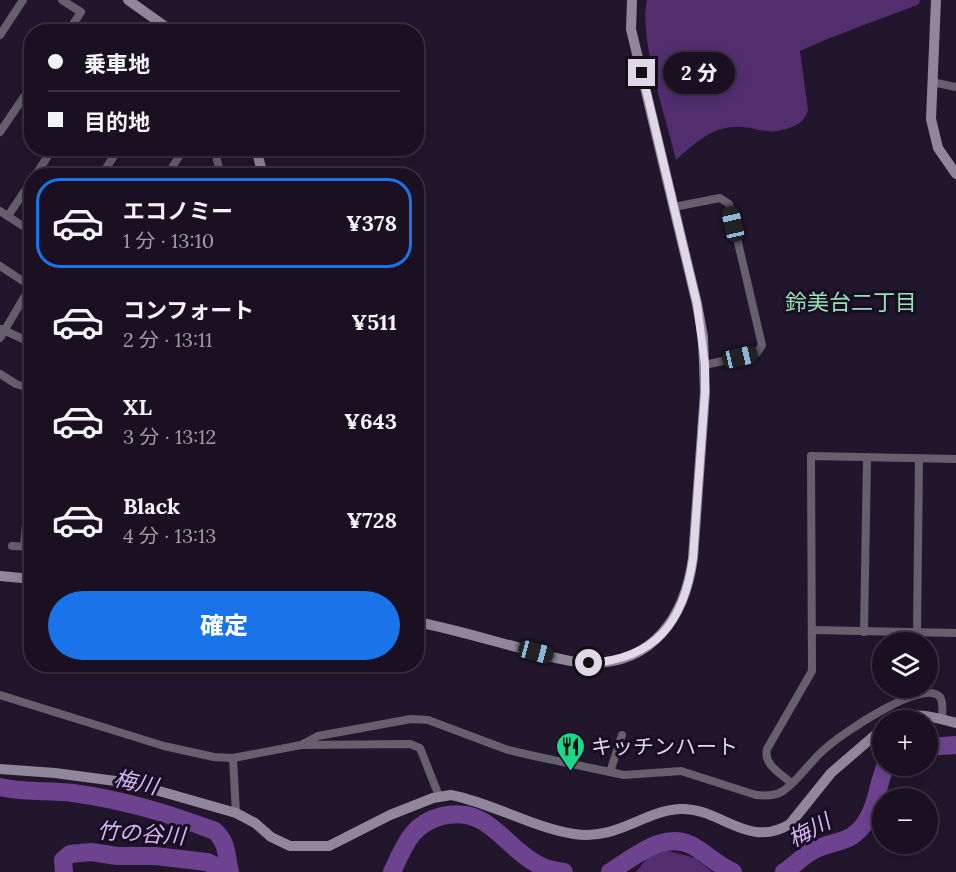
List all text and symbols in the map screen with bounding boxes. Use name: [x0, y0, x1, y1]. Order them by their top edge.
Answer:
text: 乗車地: [84, 50, 150, 78]
callout: 2 分: [663, 52, 735, 94]
route end: [628, 59, 655, 86]
text: 2 分: [681, 60, 717, 85]
text: 目的地: [84, 108, 150, 136]
icon: car: [51, 196, 105, 250]
text: エコノミー: [123, 197, 233, 225]
car: [720, 204, 746, 244]
text: ¥378: [346, 209, 397, 237]
text: 1 分 · 13:10: [123, 228, 214, 253]
district label: 鈴美台二丁目: [785, 288, 917, 316]
icon: car: [51, 295, 105, 349]
text: コンフォート: [123, 296, 254, 324]
text: ¥511: [351, 308, 397, 336]
text: 2 分 · 13:11: [123, 327, 213, 352]
car: [720, 344, 760, 370]
text: XL: [123, 393, 152, 421]
icon: car: [51, 394, 105, 448]
text: ¥643: [344, 407, 397, 435]
text: 3 分 · 13:12: [123, 424, 216, 449]
text: Black: [123, 492, 180, 520]
icon: car: [51, 493, 105, 547]
text: ¥728: [346, 506, 397, 534]
text: 4 分 · 13:13: [123, 523, 216, 548]
button: 確定: [48, 591, 400, 660]
map controls: [872, 632, 938, 854]
button: layers: [872, 632, 938, 698]
car: [516, 639, 556, 665]
route start: [575, 649, 602, 676]
button: +: [872, 710, 938, 776]
restaurant icon: キッチンハート: [554, 730, 586, 772]
place label: キッチンハート: [591, 733, 738, 760]
water label: 梅川: [112, 764, 162, 801]
button: −: [872, 788, 938, 854]
water label: 梅川: [783, 806, 837, 853]
water label: 竹の谷川: [96, 816, 188, 850]

